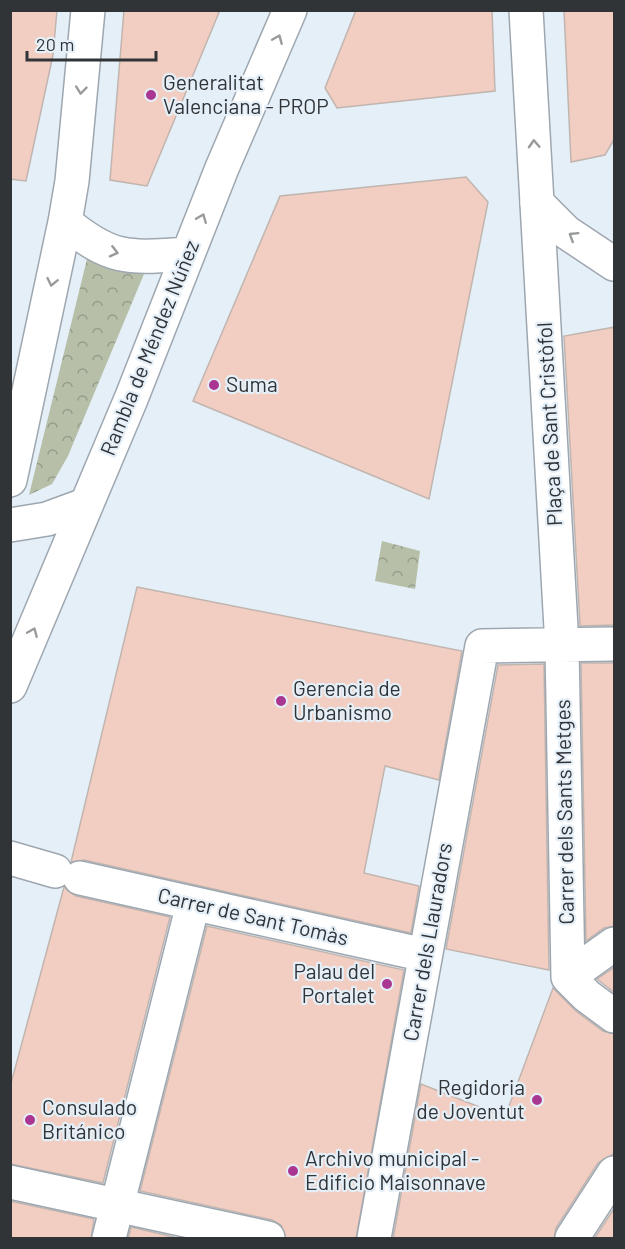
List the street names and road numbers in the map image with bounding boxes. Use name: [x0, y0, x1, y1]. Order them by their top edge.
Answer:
street label: Rambla de Méndez Núñez: [94, 236, 203, 459]
street label: Plaça de Sant Cristòfol: [531, 322, 566, 527]
street label: Carrer dels Sants Metges: [549, 699, 578, 925]
street label: Carrer dels Llauradors: [397, 841, 456, 1043]
street label: Carrer de Sant Tomàs: [156, 881, 351, 950]

